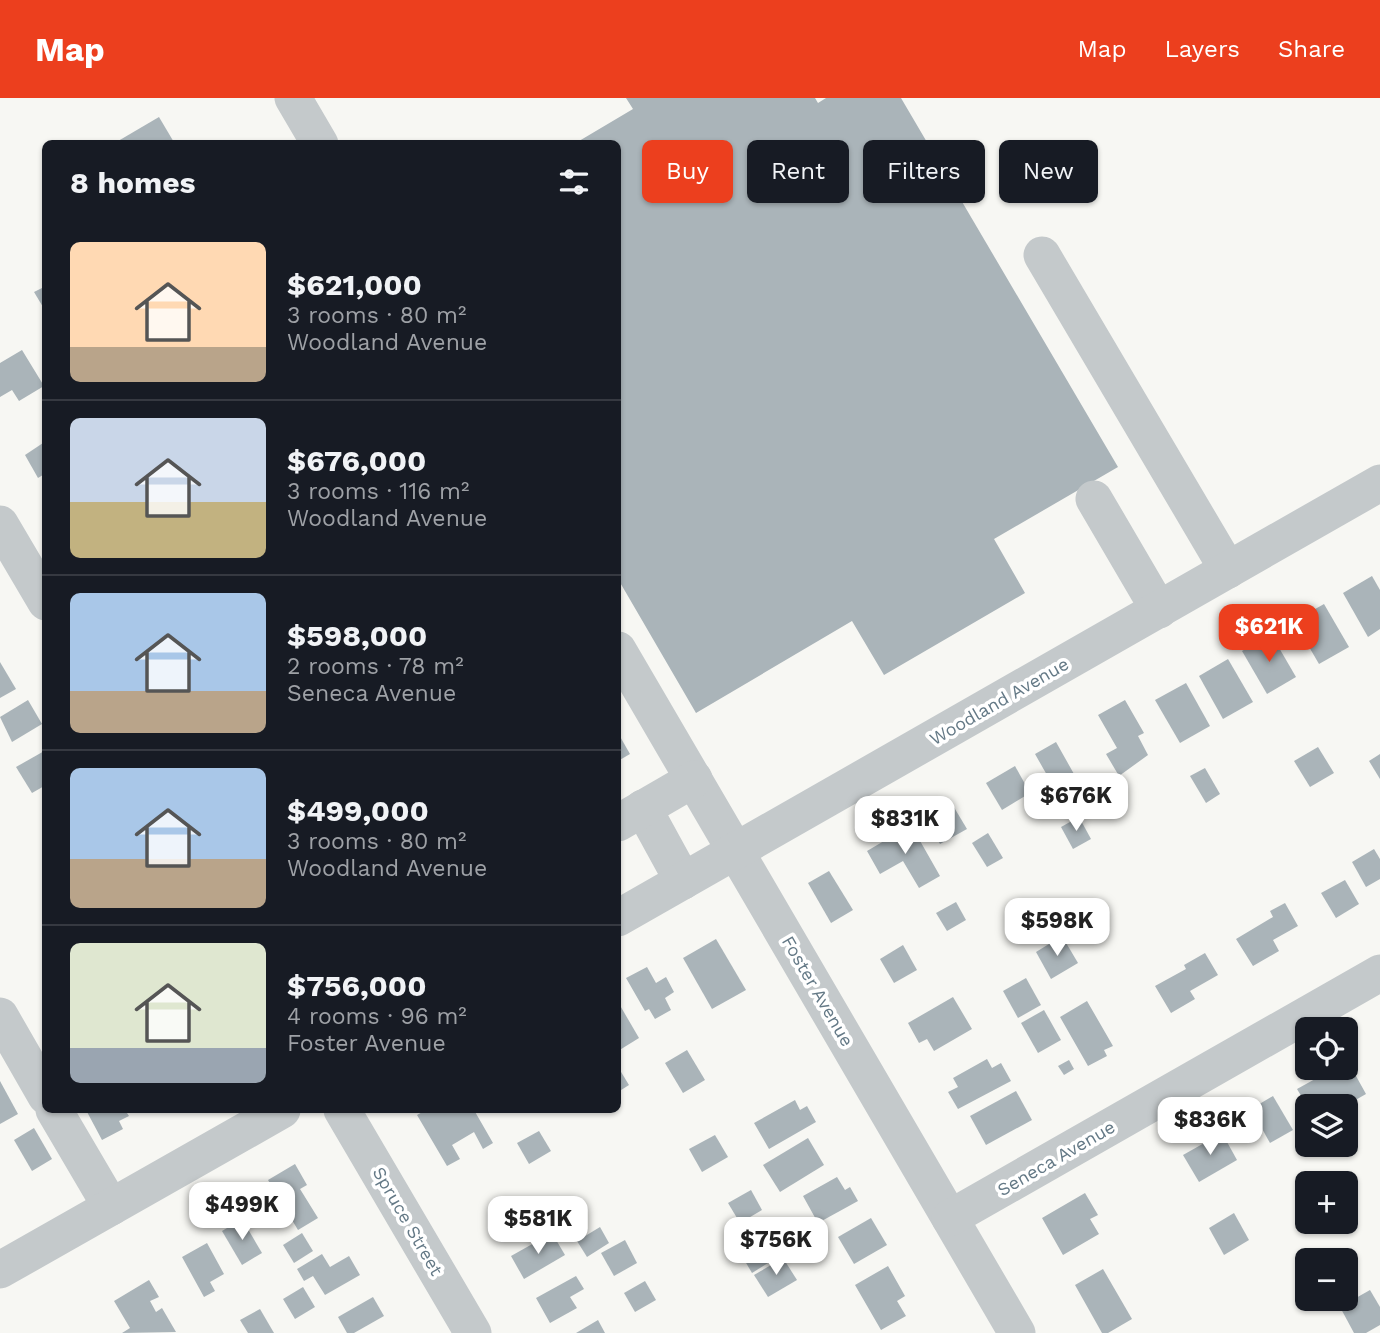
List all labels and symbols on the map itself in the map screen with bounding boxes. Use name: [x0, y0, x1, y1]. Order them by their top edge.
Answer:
pin: $621K: [1220, 604, 1318, 664]
street label: Woodland Avenue: [926, 653, 1072, 749]
pin: $676K: [1027, 774, 1125, 833]
pin: $831K: [856, 796, 954, 856]
pin: $598K: [1008, 898, 1106, 958]
street label: Foster Avenue: [778, 932, 858, 1050]
pin: $836K: [1161, 1098, 1259, 1157]
street label: Seneca Avenue: [993, 1116, 1119, 1200]
street label: Spruce Street: [368, 1163, 448, 1279]
pin: $499K: [193, 1182, 291, 1242]
pin: $581K: [489, 1196, 587, 1256]
pin: $756K: [727, 1218, 825, 1277]

